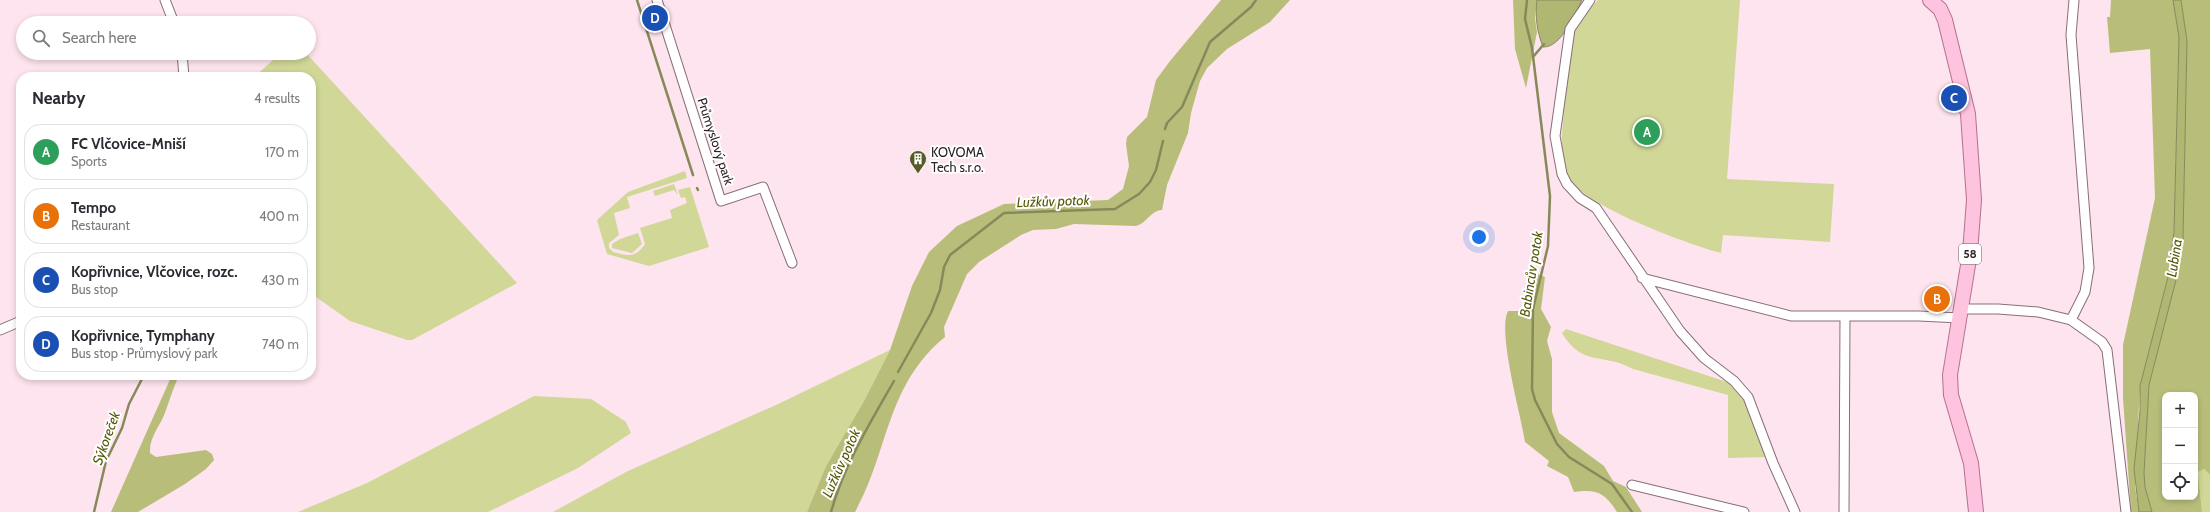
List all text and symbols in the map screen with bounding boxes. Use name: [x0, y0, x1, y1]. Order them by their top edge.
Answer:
pin: D: [642, 3, 668, 33]
search box: [16, 16, 316, 60]
icon: search: [30, 27, 52, 49]
text: Search here: [62, 29, 137, 47]
pin: C: [1941, 83, 1967, 113]
text: Nearby: [32, 88, 85, 108]
text: 4 results: [254, 90, 300, 106]
street label: Průmyslový park: [694, 95, 738, 187]
pin: A: [1634, 117, 1660, 147]
text: FC Vlčovice-Mniší: [71, 135, 186, 153]
text: A: [42, 144, 50, 160]
text: 170 m: [265, 144, 299, 160]
place label: KOVOMA Tech s.r.o.: [931, 144, 984, 175]
building icon: KOVOMA Tech s.r.o.: [908, 149, 928, 174]
text: Sports: [71, 153, 107, 169]
water label: Lužkův potok: [1016, 191, 1091, 211]
text: Tempo: [71, 199, 116, 217]
text: B: [42, 208, 50, 224]
text: 400 m: [259, 208, 299, 224]
text: Restaurant: [71, 217, 130, 233]
your location: [1469, 227, 1489, 247]
water label: Babincův potok: [1515, 229, 1547, 318]
water label: Lubina: [2162, 238, 2186, 278]
road number: 58: [1959, 244, 1981, 264]
text: Kopřivnice, Vlčovice, rozc.: [71, 263, 237, 281]
text: C: [42, 272, 50, 288]
text: 430 m: [261, 272, 299, 288]
text: Bus stop: [71, 281, 118, 297]
pin: B: [1924, 284, 1950, 314]
text: Kopřivnice, Tymphany: [71, 327, 215, 345]
text: D: [41, 336, 51, 352]
text: 740 m: [262, 336, 299, 352]
text: Bus stop · Průmyslový park: [71, 345, 218, 361]
map controls: [2162, 392, 2198, 500]
button: +: [2162, 392, 2198, 428]
water label: Sýkoreček: [88, 408, 124, 467]
water label: Lužkův potok: [818, 425, 864, 500]
button: −: [2162, 428, 2198, 464]
button: locate: [2162, 464, 2198, 500]

